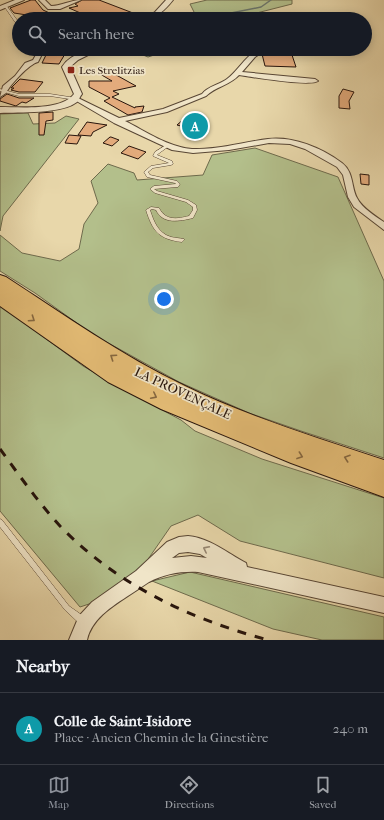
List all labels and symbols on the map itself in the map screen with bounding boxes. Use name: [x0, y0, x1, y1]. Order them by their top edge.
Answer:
place label: Les Strelitzias: [79, 64, 145, 77]
marker: Les Strelitzias: [66, 65, 76, 75]
pin: A: [182, 111, 208, 141]
your location: [154, 289, 174, 309]
one-way arrow: [28, 314, 35, 322]
one-way arrow: [110, 354, 117, 362]
street label: LA PROVENÇALE: [132, 364, 234, 422]
one-way arrow: [150, 391, 157, 398]
one-way arrow: [296, 452, 303, 460]
one-way arrow: [344, 454, 351, 463]
one-way arrow: [203, 546, 210, 554]

